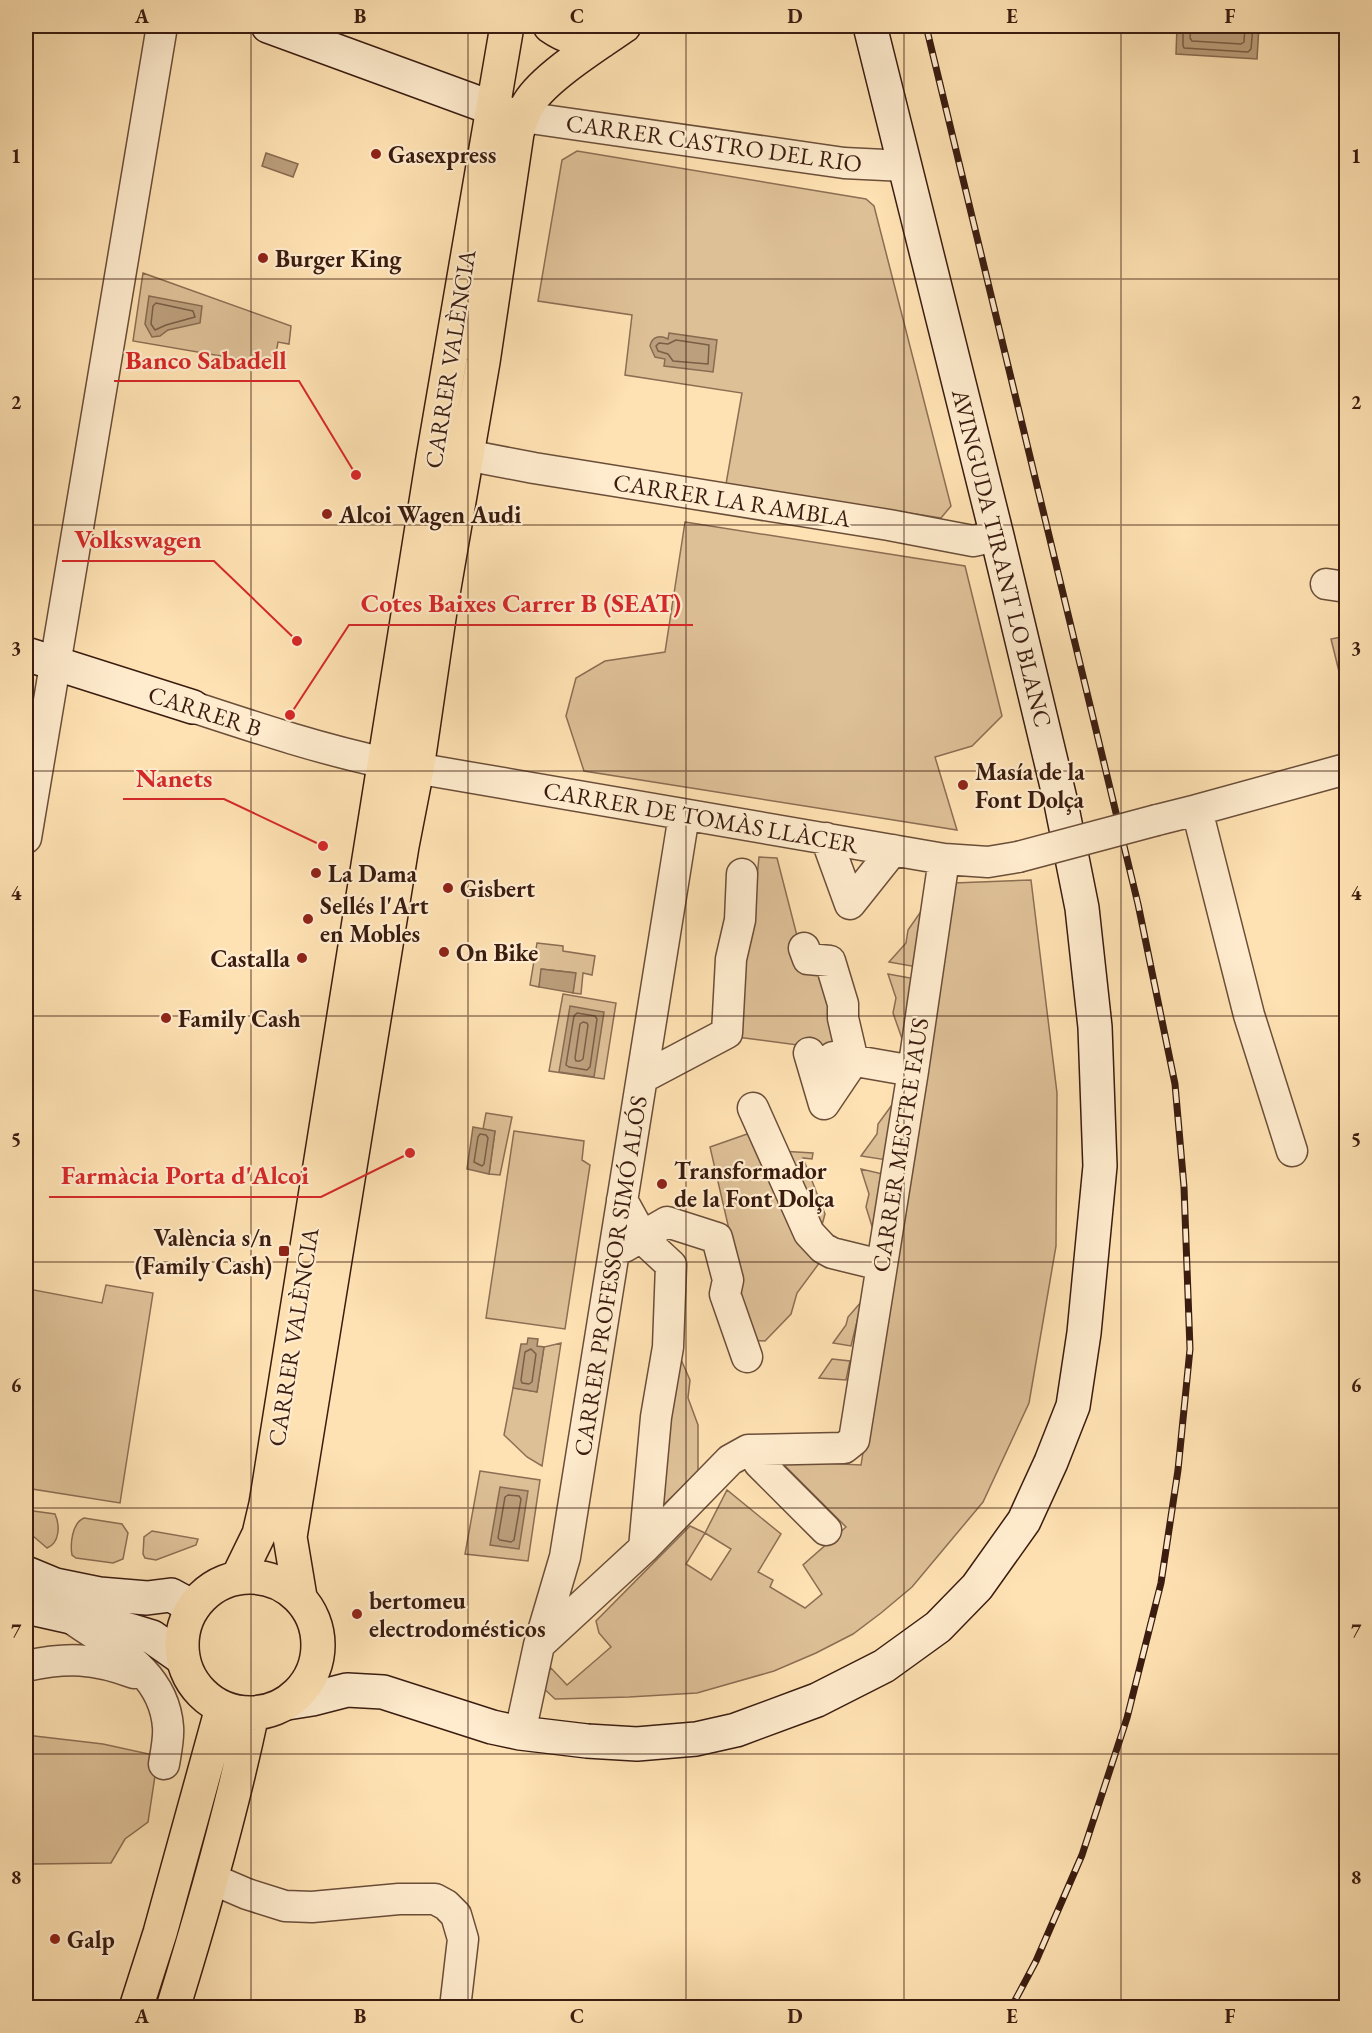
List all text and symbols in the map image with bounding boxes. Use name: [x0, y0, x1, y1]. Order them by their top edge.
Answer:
text: A: [134, 3, 150, 29]
text: B: [354, 3, 366, 29]
text: C: [570, 3, 584, 29]
text: D: [787, 3, 803, 29]
text: E: [1006, 3, 1018, 29]
text: F: [1225, 3, 1236, 29]
street label: CARRER CASTRO DEL RIO: [564, 107, 864, 179]
place label: Gasexpress: [388, 139, 496, 170]
text: 1: [11, 143, 21, 169]
text: 1: [1351, 143, 1361, 169]
marker: Gasexpress: [369, 147, 383, 161]
place label: Burger King: [275, 243, 403, 275]
street label: CARRER VALÈNCIA: [417, 247, 483, 471]
marker: Burger King: [256, 251, 270, 265]
callout: Banco Sabadell: [114, 337, 299, 381]
text: Banco Sabadell: [125, 343, 287, 377]
street label: AVINGUDA TIRANT LO BLANC: [945, 385, 1059, 730]
text: 2: [11, 389, 22, 415]
text: 2: [1351, 389, 1362, 415]
street label: CARRER LA RAMBLA: [611, 466, 853, 534]
place label: Alcoi Wagen Audi: [338, 499, 521, 531]
marker: Alcoi Wagen Audi: [320, 507, 334, 521]
callout: Volkswagen: [62, 517, 214, 561]
text: Volkswagen: [74, 522, 202, 556]
callout: Cotes Baixes Carrer B (SEAT): [349, 581, 693, 625]
text: Cotes Baixes Carrer B (SEAT): [361, 586, 681, 620]
text: 3: [11, 635, 21, 661]
text: 3: [1351, 635, 1361, 661]
street label: CARRER B: [144, 678, 266, 744]
callout: Nanets: [123, 755, 224, 799]
place label: Masía de la Font Dolça: [975, 756, 1085, 815]
text: Nanets: [136, 761, 212, 795]
street label: CARRER DE TOMÀS LLÀCER: [541, 774, 862, 860]
marker: Masía de la Font Dolça: [956, 778, 970, 792]
place label: La Dama: [328, 858, 418, 889]
marker: La Dama: [309, 866, 323, 880]
place label: Gisbert: [460, 873, 535, 904]
text: 4: [11, 880, 22, 906]
text: 4: [1351, 880, 1362, 906]
marker: Gisbert: [441, 881, 455, 895]
place label: Sellés l'Art en Mobles: [320, 890, 429, 949]
marker: Sellés l'Art en Mobles: [301, 912, 315, 926]
place label: On Bike: [456, 937, 538, 968]
place label: Castalla: [210, 943, 290, 974]
marker: On Bike: [437, 945, 451, 959]
marker: Castalla: [295, 951, 309, 965]
place label: Family Cash: [178, 1003, 301, 1035]
marker: Family Cash: [159, 1011, 173, 1025]
street label: CARRER MESTRE FAUS: [865, 1016, 935, 1274]
street label: CARRER PROFESSOR SIMÓ ALÓS: [566, 1094, 654, 1458]
text: 5: [11, 1126, 21, 1152]
text: 5: [1351, 1126, 1361, 1152]
callout: Farmàcia Porta d'Alcoi: [49, 1153, 321, 1197]
place label: Transformador de la Font Dolça: [674, 1155, 835, 1214]
text: Farmàcia Porta d'Alcoi: [61, 1158, 309, 1192]
marker: Transformador de la Font Dolça: [655, 1177, 669, 1191]
place label: València s/n (Family Cash): [135, 1222, 272, 1282]
street label: CARRER VALÈNCIA: [260, 1225, 326, 1449]
marker: València s/n (Family Cash): [277, 1244, 291, 1258]
text: 6: [11, 1372, 22, 1398]
text: 6: [1351, 1372, 1362, 1398]
place label: bertomeu electrodomésticos: [369, 1585, 546, 1644]
marker: bertomeu electrodomésticos: [350, 1607, 364, 1621]
text: 7: [11, 1618, 22, 1644]
text: 7: [1351, 1618, 1362, 1644]
text: 8: [11, 1864, 21, 1890]
text: 8: [1351, 1864, 1361, 1890]
place label: Galp: [67, 1924, 115, 1955]
marker: Galp: [48, 1932, 62, 1946]
text: A: [134, 2003, 150, 2029]
text: B: [354, 2003, 366, 2029]
text: C: [570, 2003, 584, 2029]
text: D: [787, 2003, 803, 2029]
text: E: [1006, 2003, 1018, 2029]
text: F: [1225, 2003, 1236, 2029]

